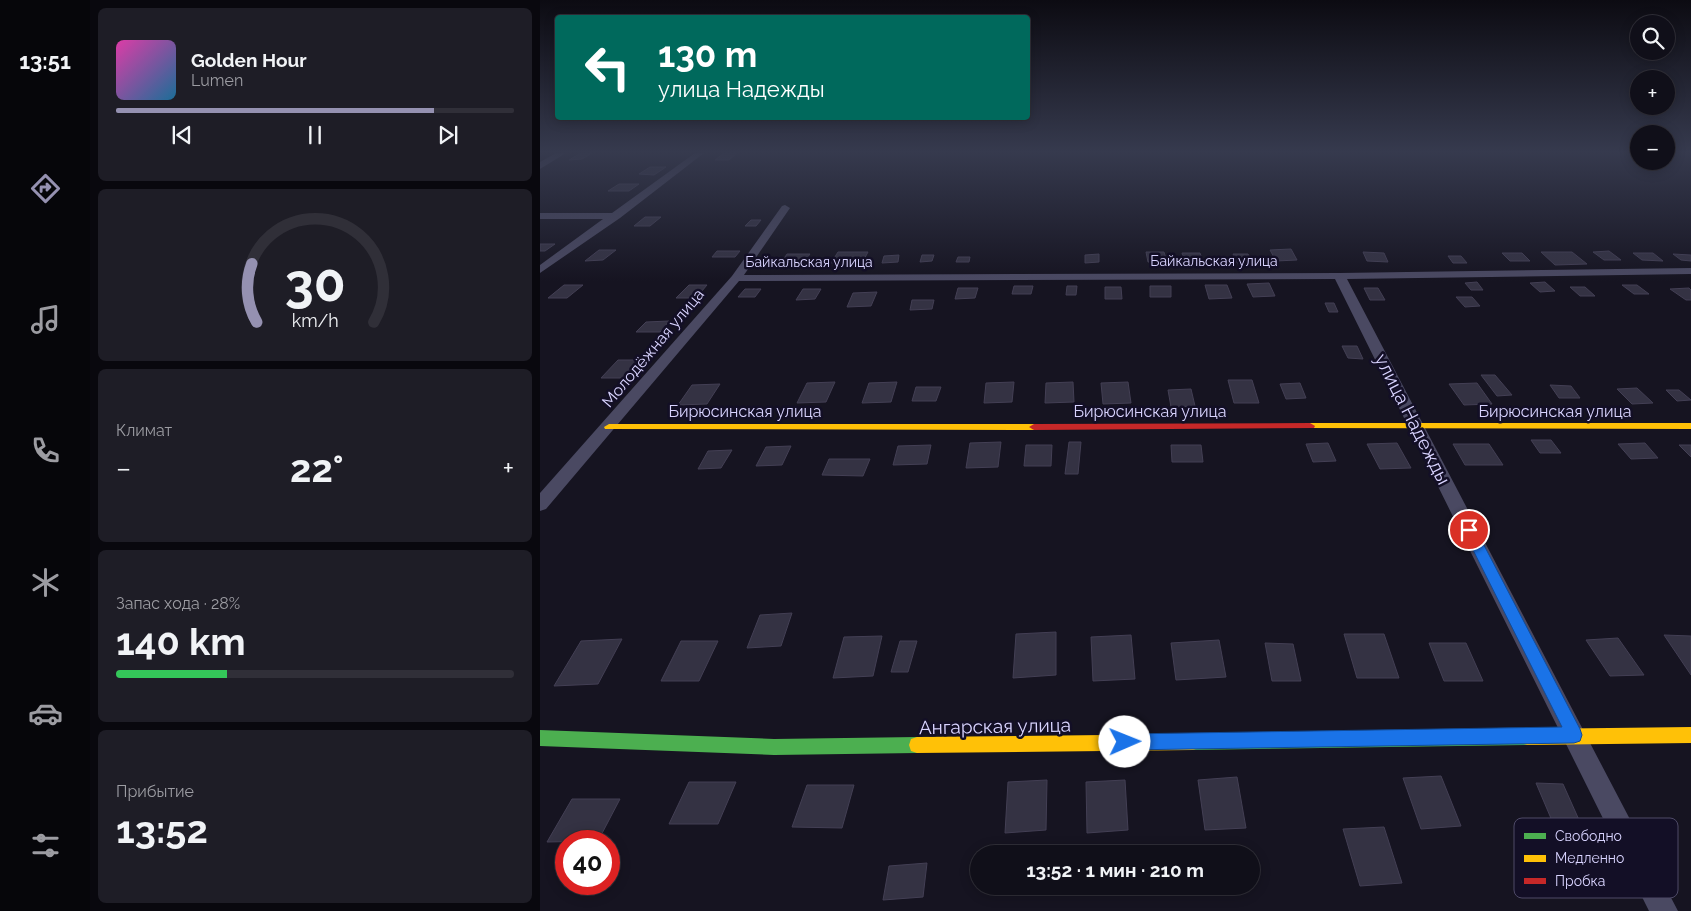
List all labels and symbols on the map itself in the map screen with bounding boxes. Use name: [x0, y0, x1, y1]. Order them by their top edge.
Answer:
street label: Байкальская улица: [1150, 253, 1278, 269]
street label: Байкальская улица: [745, 254, 873, 270]
street label: Молодёжная улица: [598, 285, 708, 411]
street label: улица Надежды: [1371, 350, 1455, 488]
street label: Бирюсинская улица: [669, 402, 821, 421]
street label: Бирюсинская улица: [1074, 402, 1226, 421]
street label: Бирюсинская улица: [1479, 402, 1631, 421]
pin: [1448, 509, 1490, 551]
street label: Ангарская улица: [919, 714, 1071, 738]
position arrow: [1098, 715, 1150, 767]
legend: [1514, 818, 1678, 898]
text: Свободно: [1555, 828, 1622, 844]
speed limit sign: 40: [555, 830, 620, 895]
text: Медленно: [1555, 850, 1624, 866]
text: Пробка: [1555, 873, 1605, 889]

